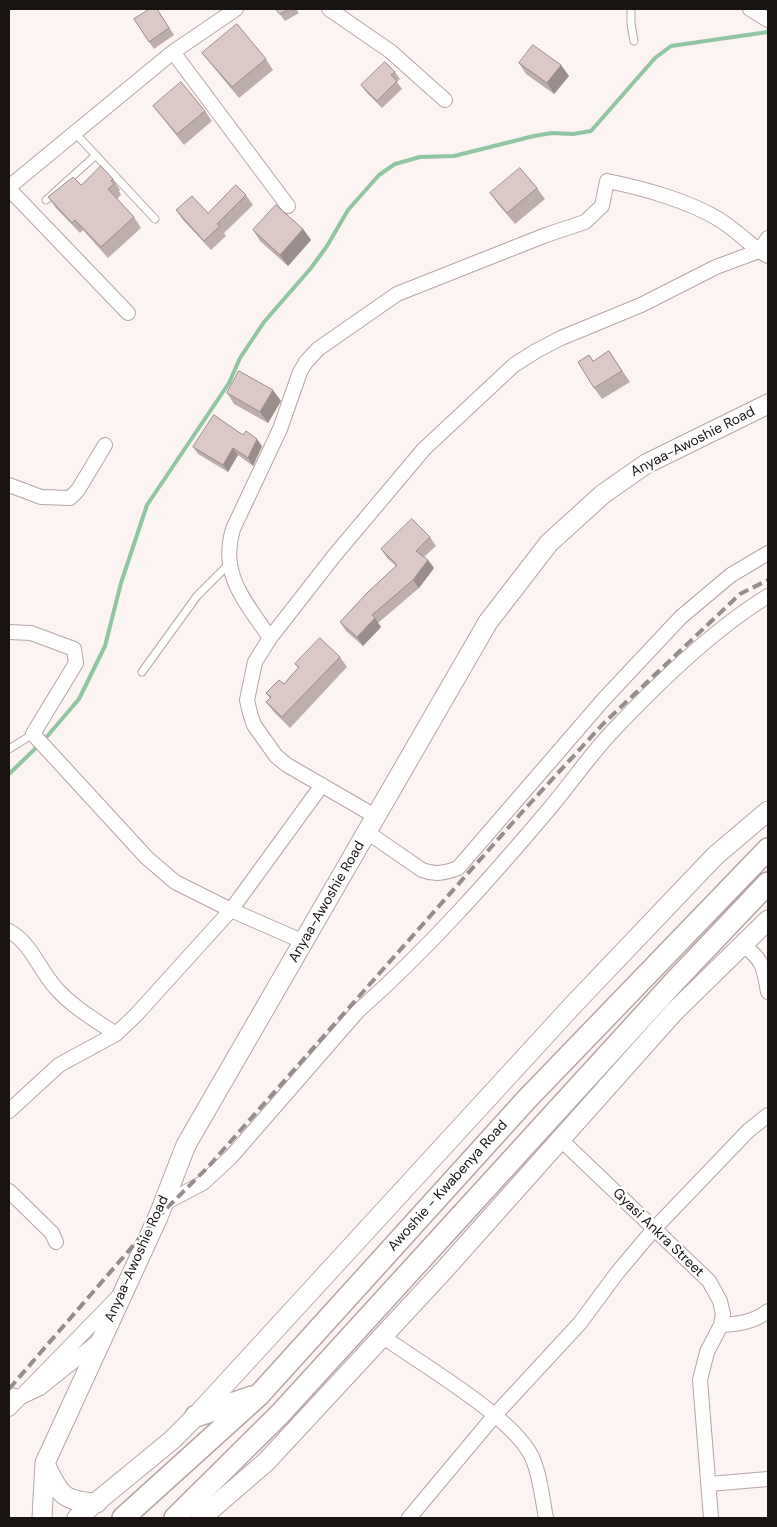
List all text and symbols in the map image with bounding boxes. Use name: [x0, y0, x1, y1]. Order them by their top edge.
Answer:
street label: Anyaa-Awoshie Road: [628, 403, 758, 481]
street label: Anyaa-Awoshie Road: [285, 838, 369, 966]
street label: Awoshie - Kwabenya Road: [385, 1117, 511, 1255]
street label: Gyasi Ankra Street: [609, 1185, 707, 1281]
street label: Anyaa-Awoshie Road: [101, 1193, 173, 1325]

